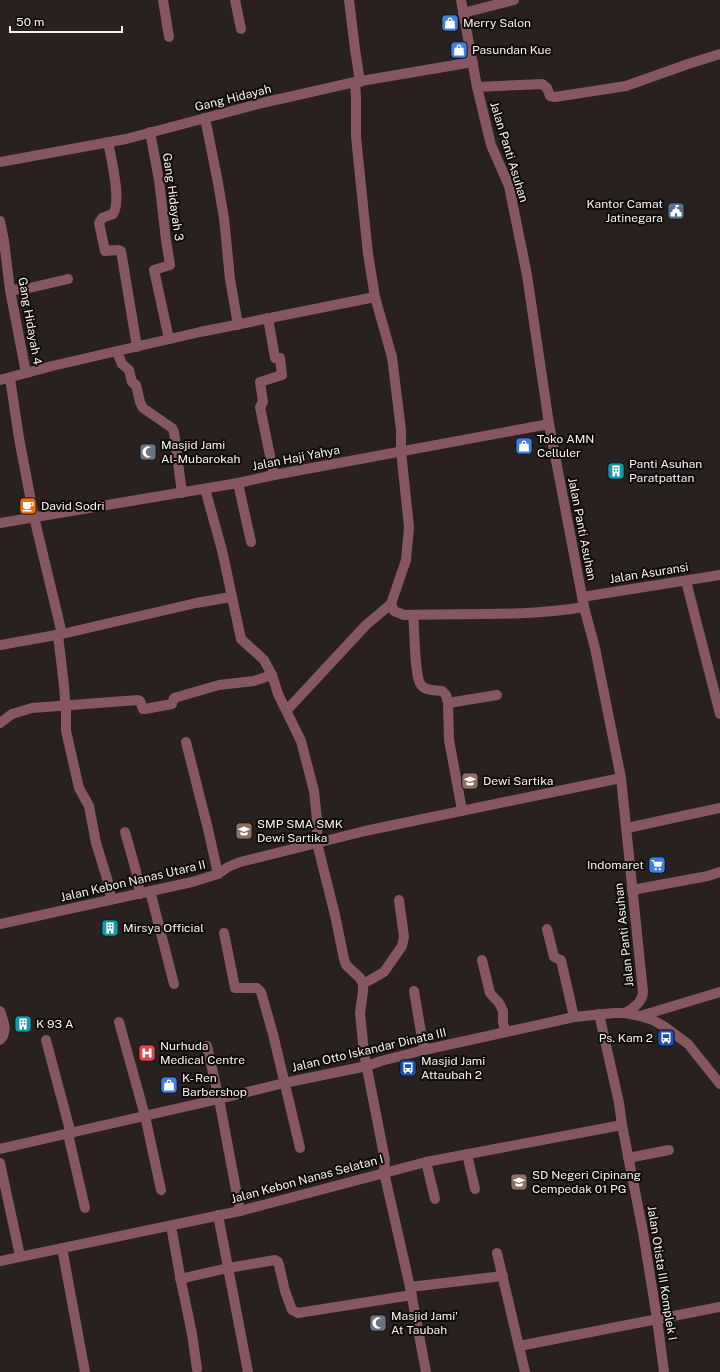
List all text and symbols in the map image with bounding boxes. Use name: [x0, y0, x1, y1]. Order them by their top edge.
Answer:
scale bar: [10, 8, 122, 34]
shop icon: Merry Salon: [440, 13, 460, 33]
text: 50 m: [16, 15, 44, 29]
place label: Merry Salon: [463, 16, 531, 30]
shop icon: Pasundan Kue: [449, 40, 469, 60]
place label: Pasundan Kue: [472, 43, 552, 57]
street label: Gang Hidayah: [193, 82, 273, 114]
street label: Jalan Panti Asuhan: [487, 100, 531, 204]
street label: Gang Hidayah 3: [160, 152, 186, 242]
place label: Kantor Camat Jatinegara: [586, 197, 663, 225]
public building icon: Kantor Camat Jatinegara: [666, 201, 686, 221]
street label: Gang Hidayah 4: [15, 276, 45, 366]
place label: Toko AMN Celluler: [537, 432, 594, 460]
shop icon: Toko AMN Celluler: [514, 436, 534, 456]
place label: Masjid Jami Al-Mubarokah: [161, 438, 240, 466]
mosque icon: Masjid Jami Al-Mubarokah: [138, 442, 158, 462]
street label: Jalan Haji Yahya: [251, 443, 341, 473]
place label: Panti Asuhan Paratpattan: [629, 457, 702, 485]
building icon: Panti Asuhan Paratpattan: [606, 461, 626, 481]
street label: Jalan Panti Asuhan: [565, 476, 599, 582]
cafe icon: David Sodri: [18, 496, 38, 516]
place label: David Sodri: [41, 499, 105, 513]
street label: Jalan Asuransi: [608, 560, 690, 586]
school or university icon: Dewi Sartika: [460, 771, 480, 791]
place label: Dewi Sartika: [483, 774, 553, 788]
place label: SMP SMA SMK Dewi Sartika: [257, 817, 343, 845]
school or university icon: SMP SMA SMK Dewi Sartika: [234, 821, 254, 841]
supermarket icon: Indomaret: [647, 855, 667, 875]
street label: Jalan Kebon Nanas Utara II: [59, 857, 207, 905]
place label: Indomaret: [587, 858, 644, 872]
street label: Jalan Panti Asuhan: [612, 882, 636, 988]
building icon: Mirsya Official: [100, 918, 120, 938]
place label: Mirsya Official: [123, 921, 204, 935]
building icon: K 93 A: [13, 1014, 33, 1034]
place label: K 93 A: [36, 1017, 74, 1031]
street label: Jalan Otto Iskandar Dinata III: [290, 1025, 448, 1075]
bus stop icon: Ps. Kam 2: [656, 1028, 676, 1048]
place label: Ps. Kam 2: [599, 1031, 653, 1045]
place label: Nurhuda Medical Centre: [160, 1039, 245, 1067]
hospital icon: Nurhuda Medical Centre: [137, 1043, 157, 1063]
place label: Masjid Jami Attaubah 2: [421, 1054, 485, 1082]
bus stop icon: Masjid Jami Attaubah 2: [398, 1058, 418, 1078]
place label: K- Ren Barbershop: [182, 1071, 247, 1099]
shop icon: K- Ren Barbershop: [159, 1075, 179, 1095]
street label: Jalan Kebon Nanas Selatan I: [229, 1152, 385, 1206]
place label: SD Negeri Cipinang Cempedak 01 PG: [532, 1168, 641, 1196]
school or university icon: SD Negeri Cipinang Cempedak 01 PG: [509, 1172, 529, 1192]
street label: Jalan Otista III Komplek I: [644, 1205, 680, 1341]
place label: Masjid Jami' At Taubah: [391, 1309, 458, 1337]
mosque icon: Masjid Jami' At Taubah: [368, 1313, 388, 1333]

